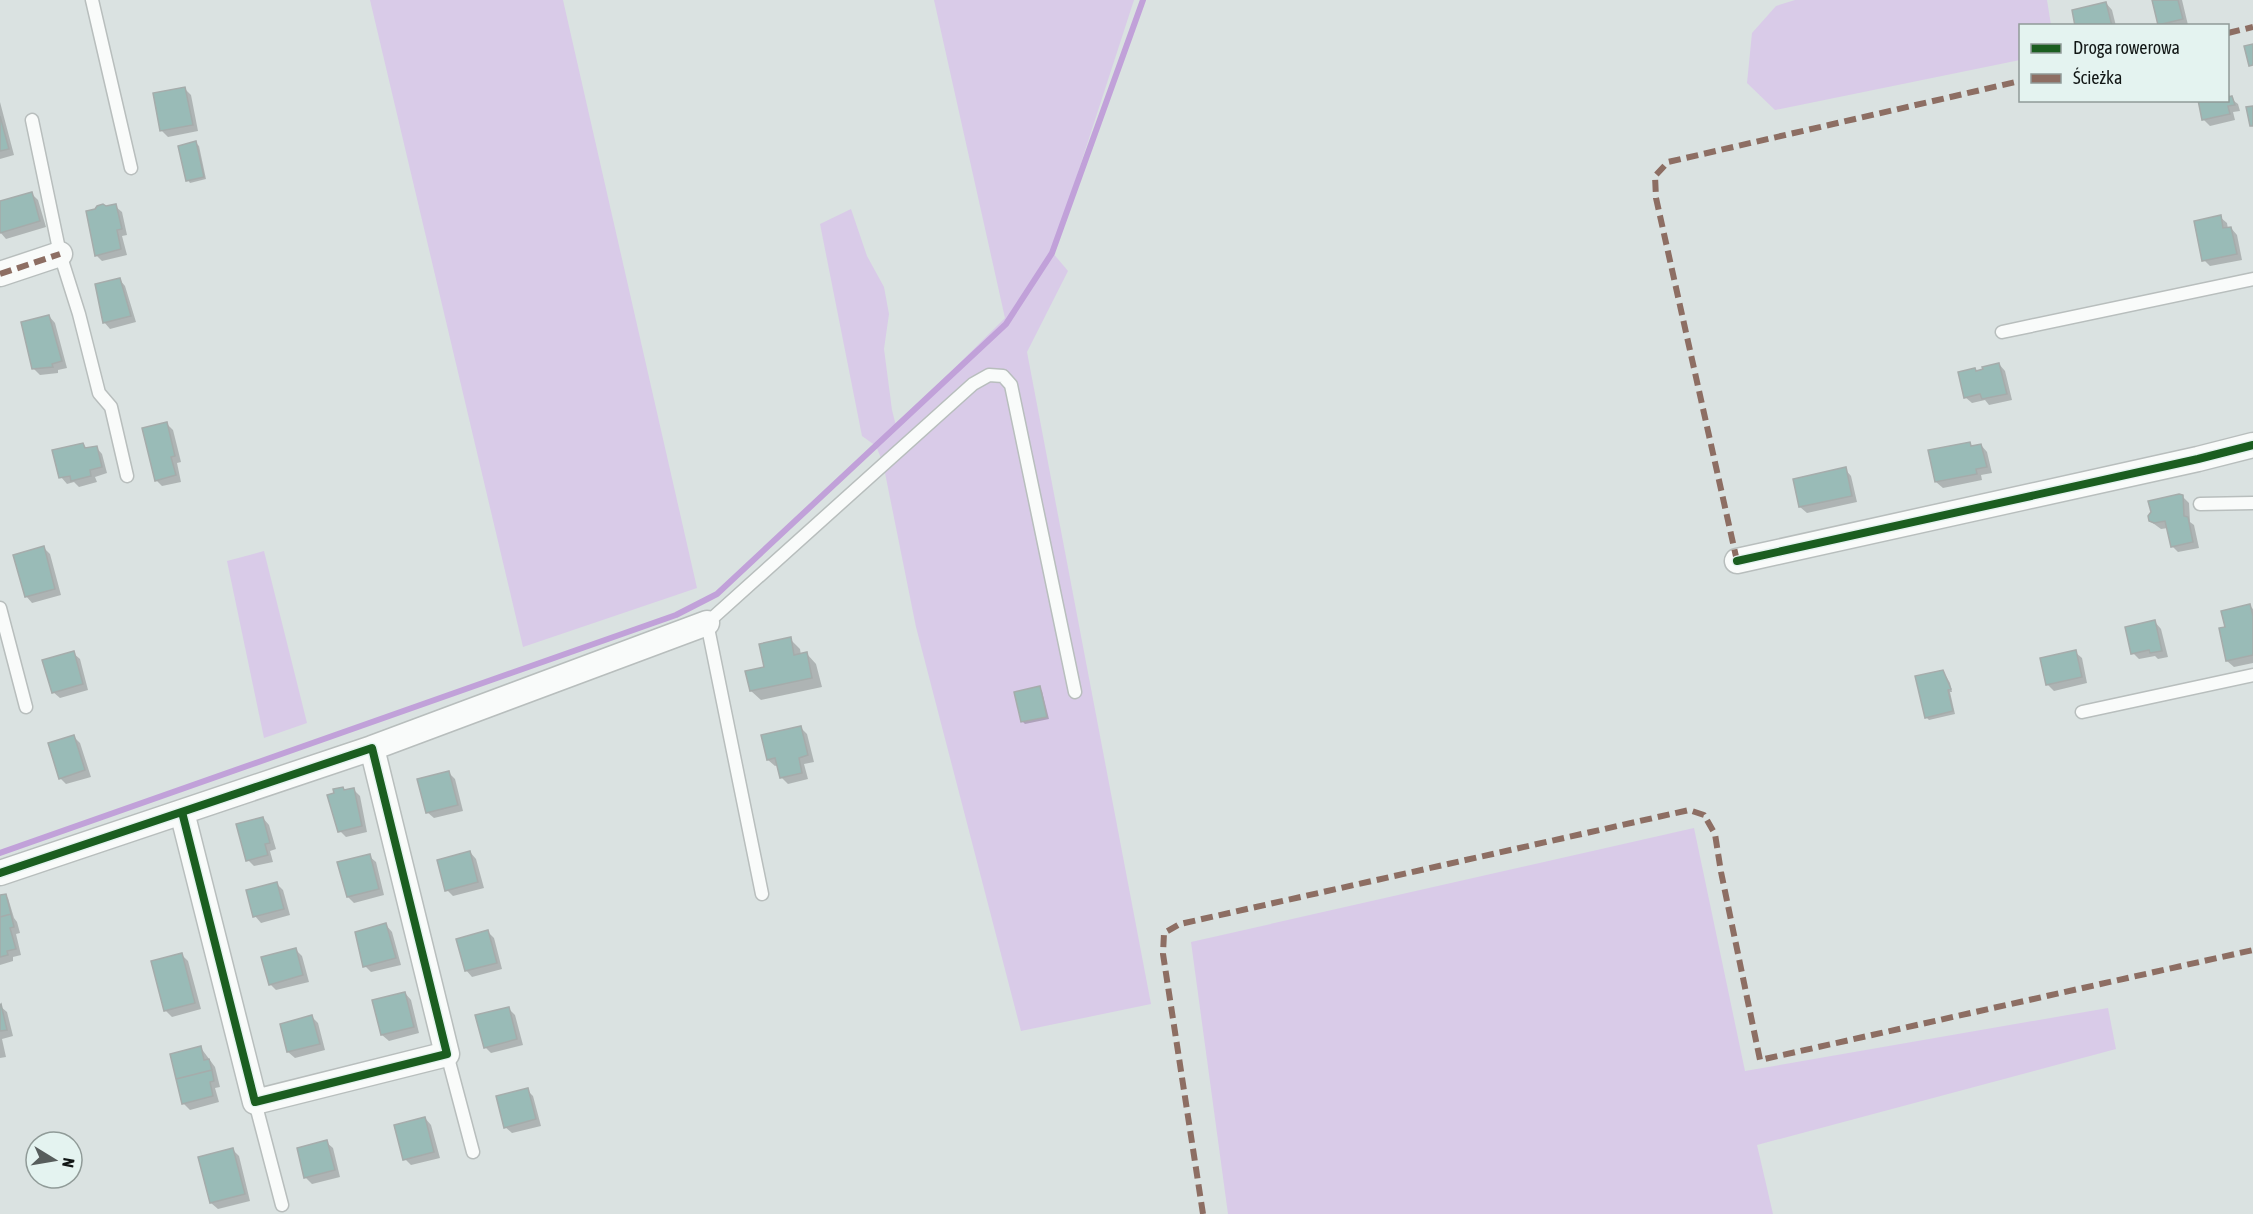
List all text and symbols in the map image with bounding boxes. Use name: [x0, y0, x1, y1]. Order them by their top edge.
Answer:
legend: [2019, 24, 2229, 102]
text: Droga rowerowa: [2073, 37, 2180, 58]
text: Ścieżka: [2073, 67, 2122, 88]
north arrow: [24, 1130, 84, 1190]
text: N: [59, 1157, 78, 1169]

